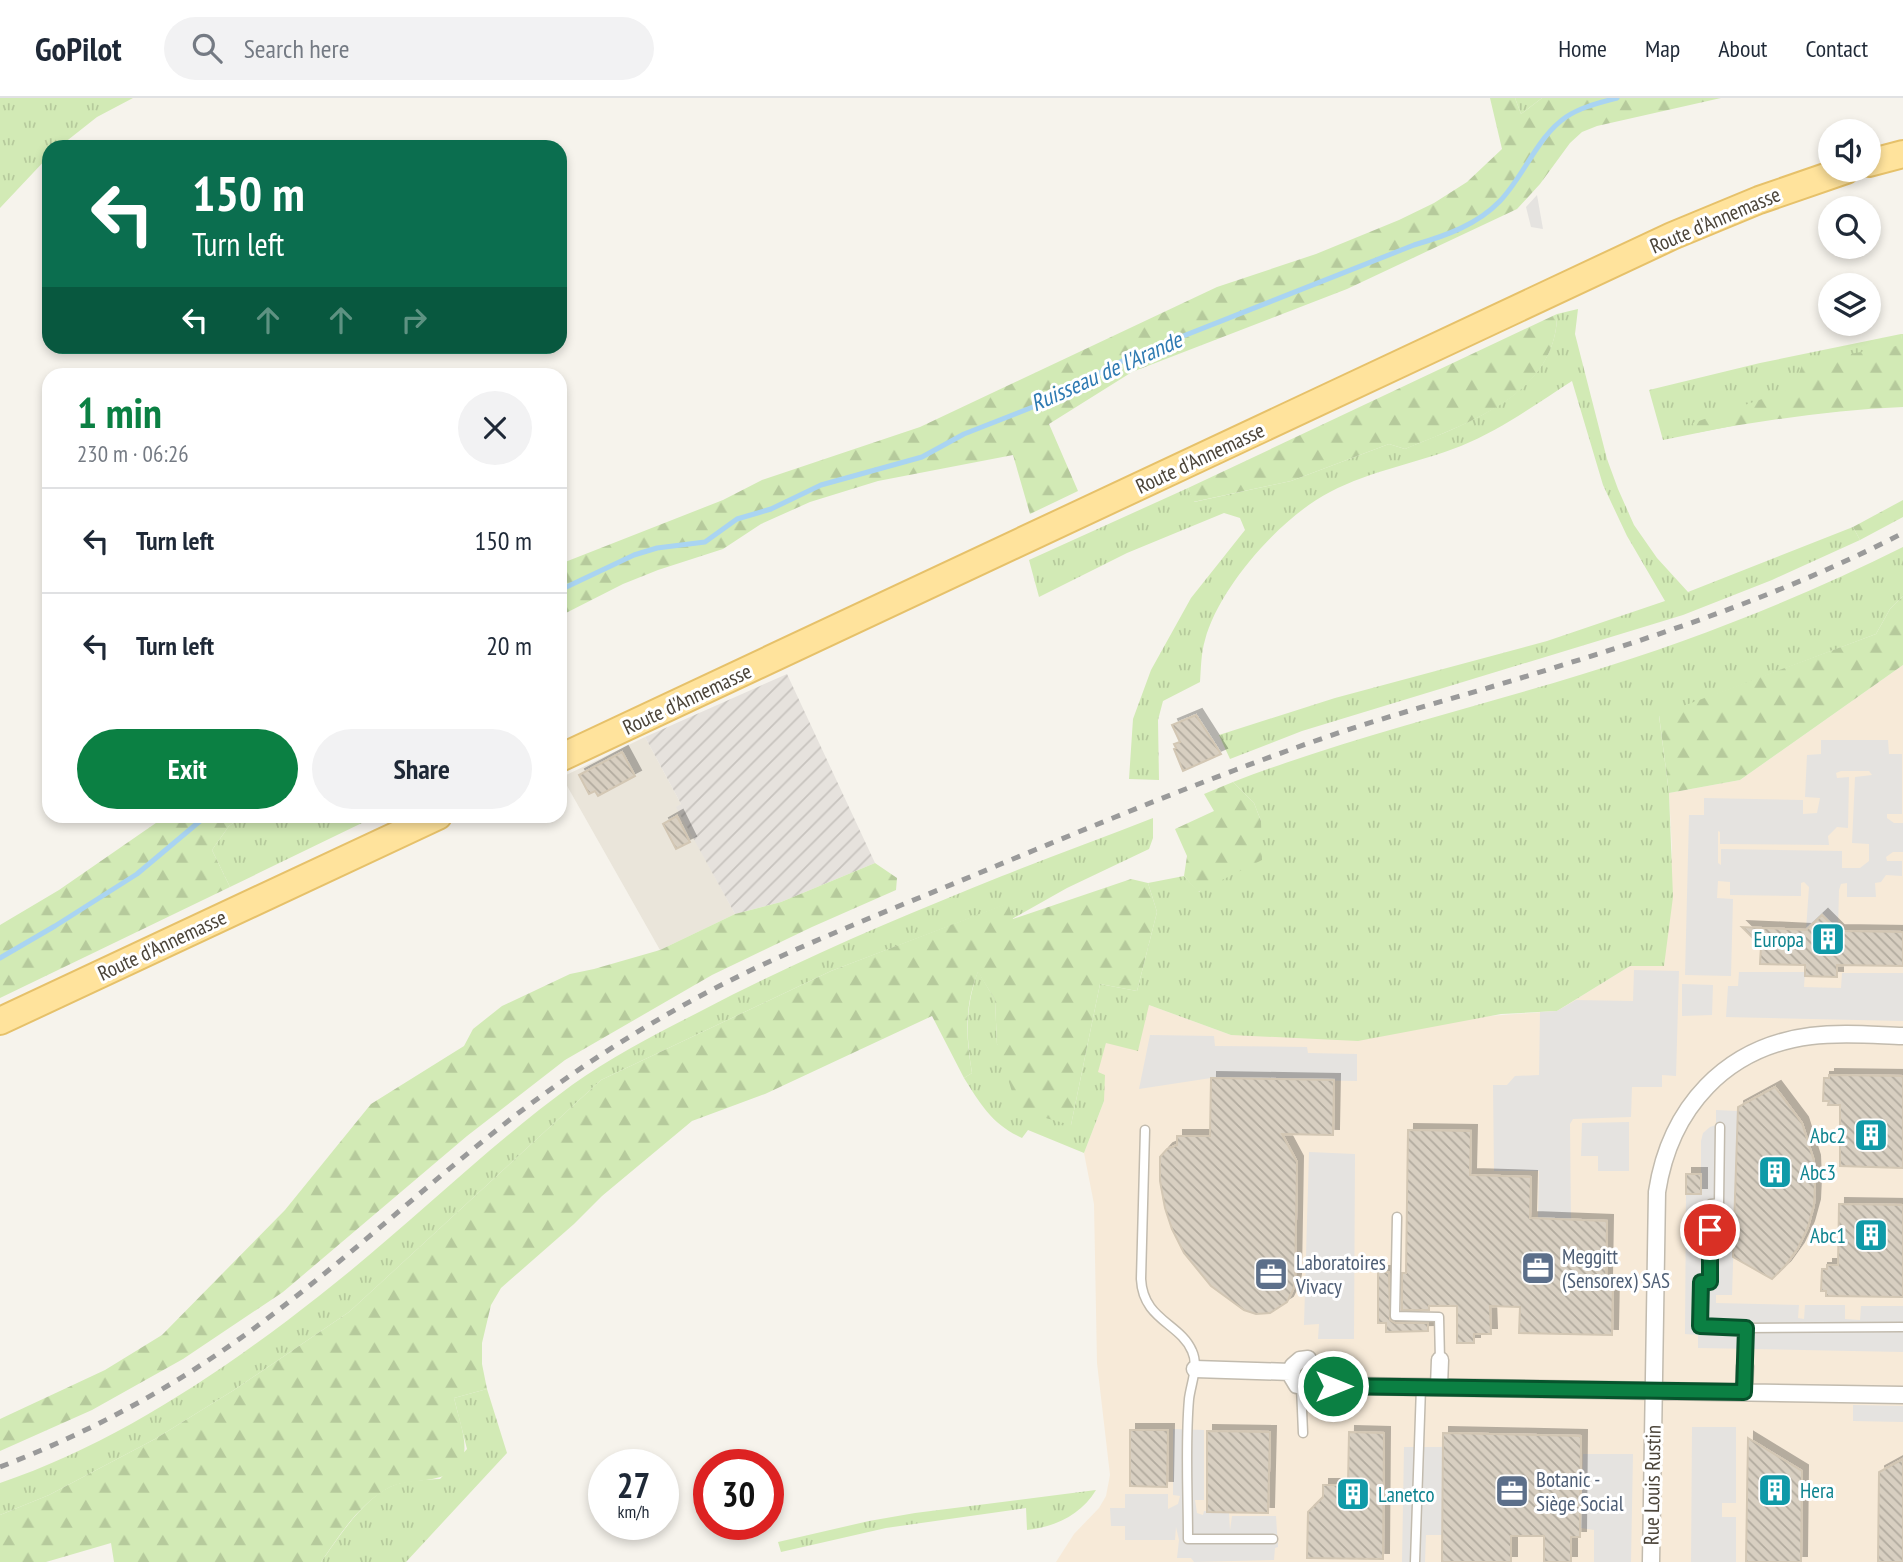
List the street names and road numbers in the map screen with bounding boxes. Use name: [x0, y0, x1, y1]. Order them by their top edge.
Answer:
street label: Route d'Annemasse: [1646, 180, 1784, 260]
street label: Route d'Annemasse: [1131, 416, 1269, 500]
street label: Route d'Annemasse: [618, 657, 756, 741]
street label: Route d'Annemasse: [93, 903, 231, 987]
street label: Rue Louis Rustin: [1637, 1425, 1667, 1545]

